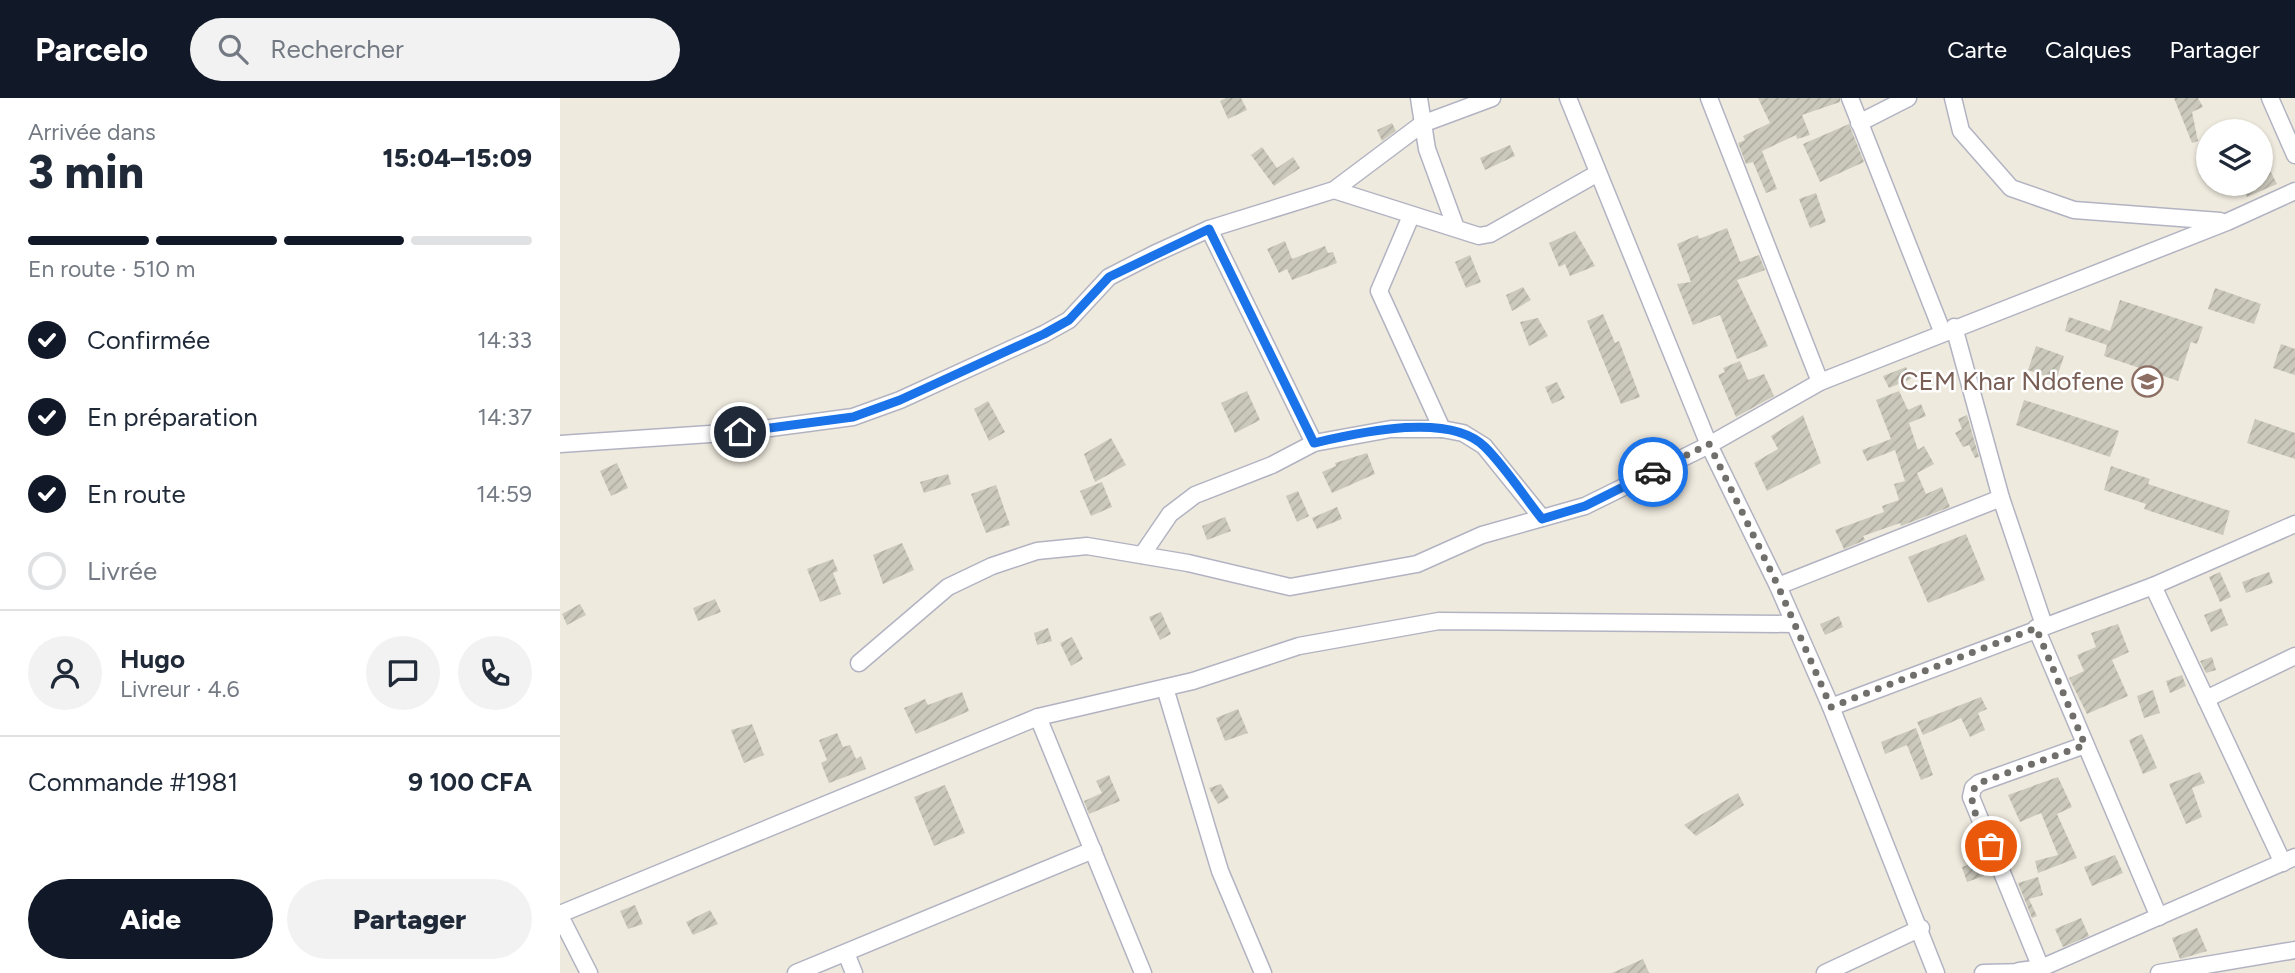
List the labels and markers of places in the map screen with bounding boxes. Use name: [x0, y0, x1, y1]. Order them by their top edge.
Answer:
school or university icon: CEM Khar Ndofene: [2130, 364, 2164, 398]
place label: CEM Khar Ndofene: [1900, 365, 2124, 397]
pin: [710, 402, 770, 462]
pin: [1961, 816, 2021, 876]

